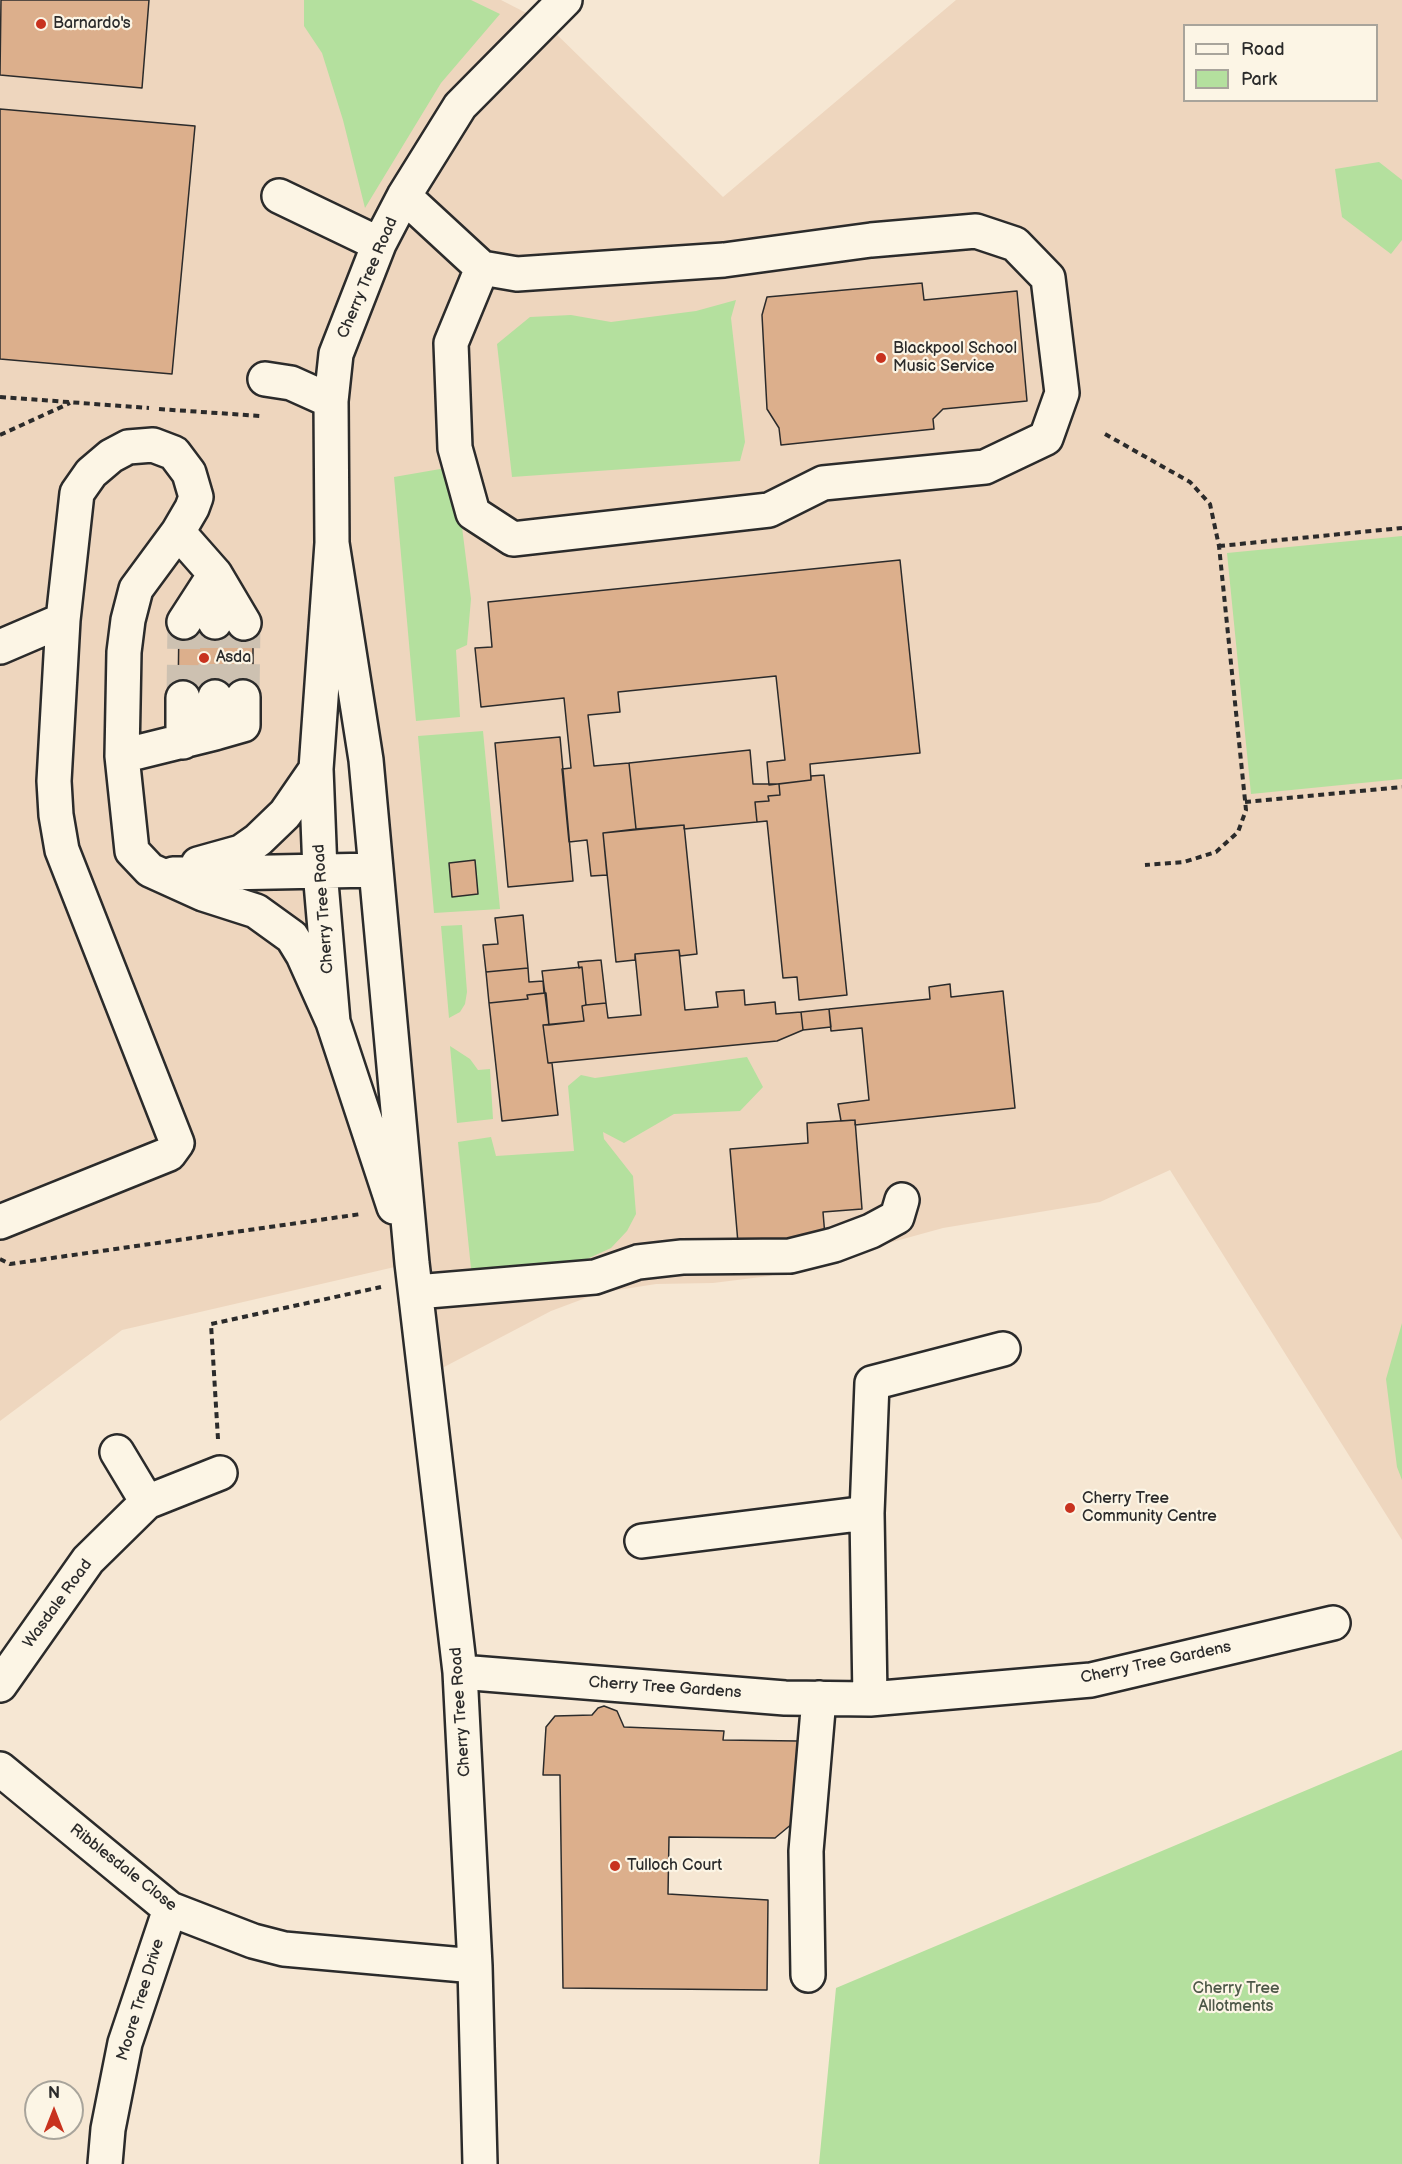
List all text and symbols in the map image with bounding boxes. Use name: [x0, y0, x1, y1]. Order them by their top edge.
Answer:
place label: Barnardo's: [53, 14, 131, 34]
marker: Barnardo's: [34, 17, 48, 31]
legend: [1183, 24, 1378, 102]
text: Road: [1241, 39, 1285, 60]
text: Park: [1241, 69, 1277, 90]
street label: Cherry Tree Road: [334, 214, 402, 342]
place label: Blackpool School Music Service: [893, 339, 1017, 377]
marker: Blackpool School Music Service: [874, 351, 888, 365]
place label: Asda: [216, 648, 251, 668]
marker: Asda: [197, 651, 211, 665]
street label: Cherry Tree Road: [310, 844, 338, 974]
place label: Cherry Tree Community Centre: [1082, 1489, 1217, 1527]
marker: Cherry Tree Community Centre: [1063, 1501, 1077, 1515]
street label: Wasdale Road: [19, 1556, 97, 1652]
street label: Cherry Tree Gardens: [1079, 1638, 1233, 1688]
street label: Cherry Tree Road: [447, 1647, 475, 1777]
street label: Cherry Tree Gardens: [588, 1673, 742, 1703]
street label: Ribblesdale Close: [66, 1820, 180, 1916]
place label: Tulloch Court: [627, 1856, 722, 1876]
marker: Tulloch Court: [608, 1859, 622, 1873]
street label: Moore Tree Drive: [113, 1937, 169, 2063]
park label: Cherry Tree Allotments: [1193, 1979, 1279, 2017]
north arrow: [24, 2080, 84, 2140]
text: N: [48, 2084, 60, 2103]

